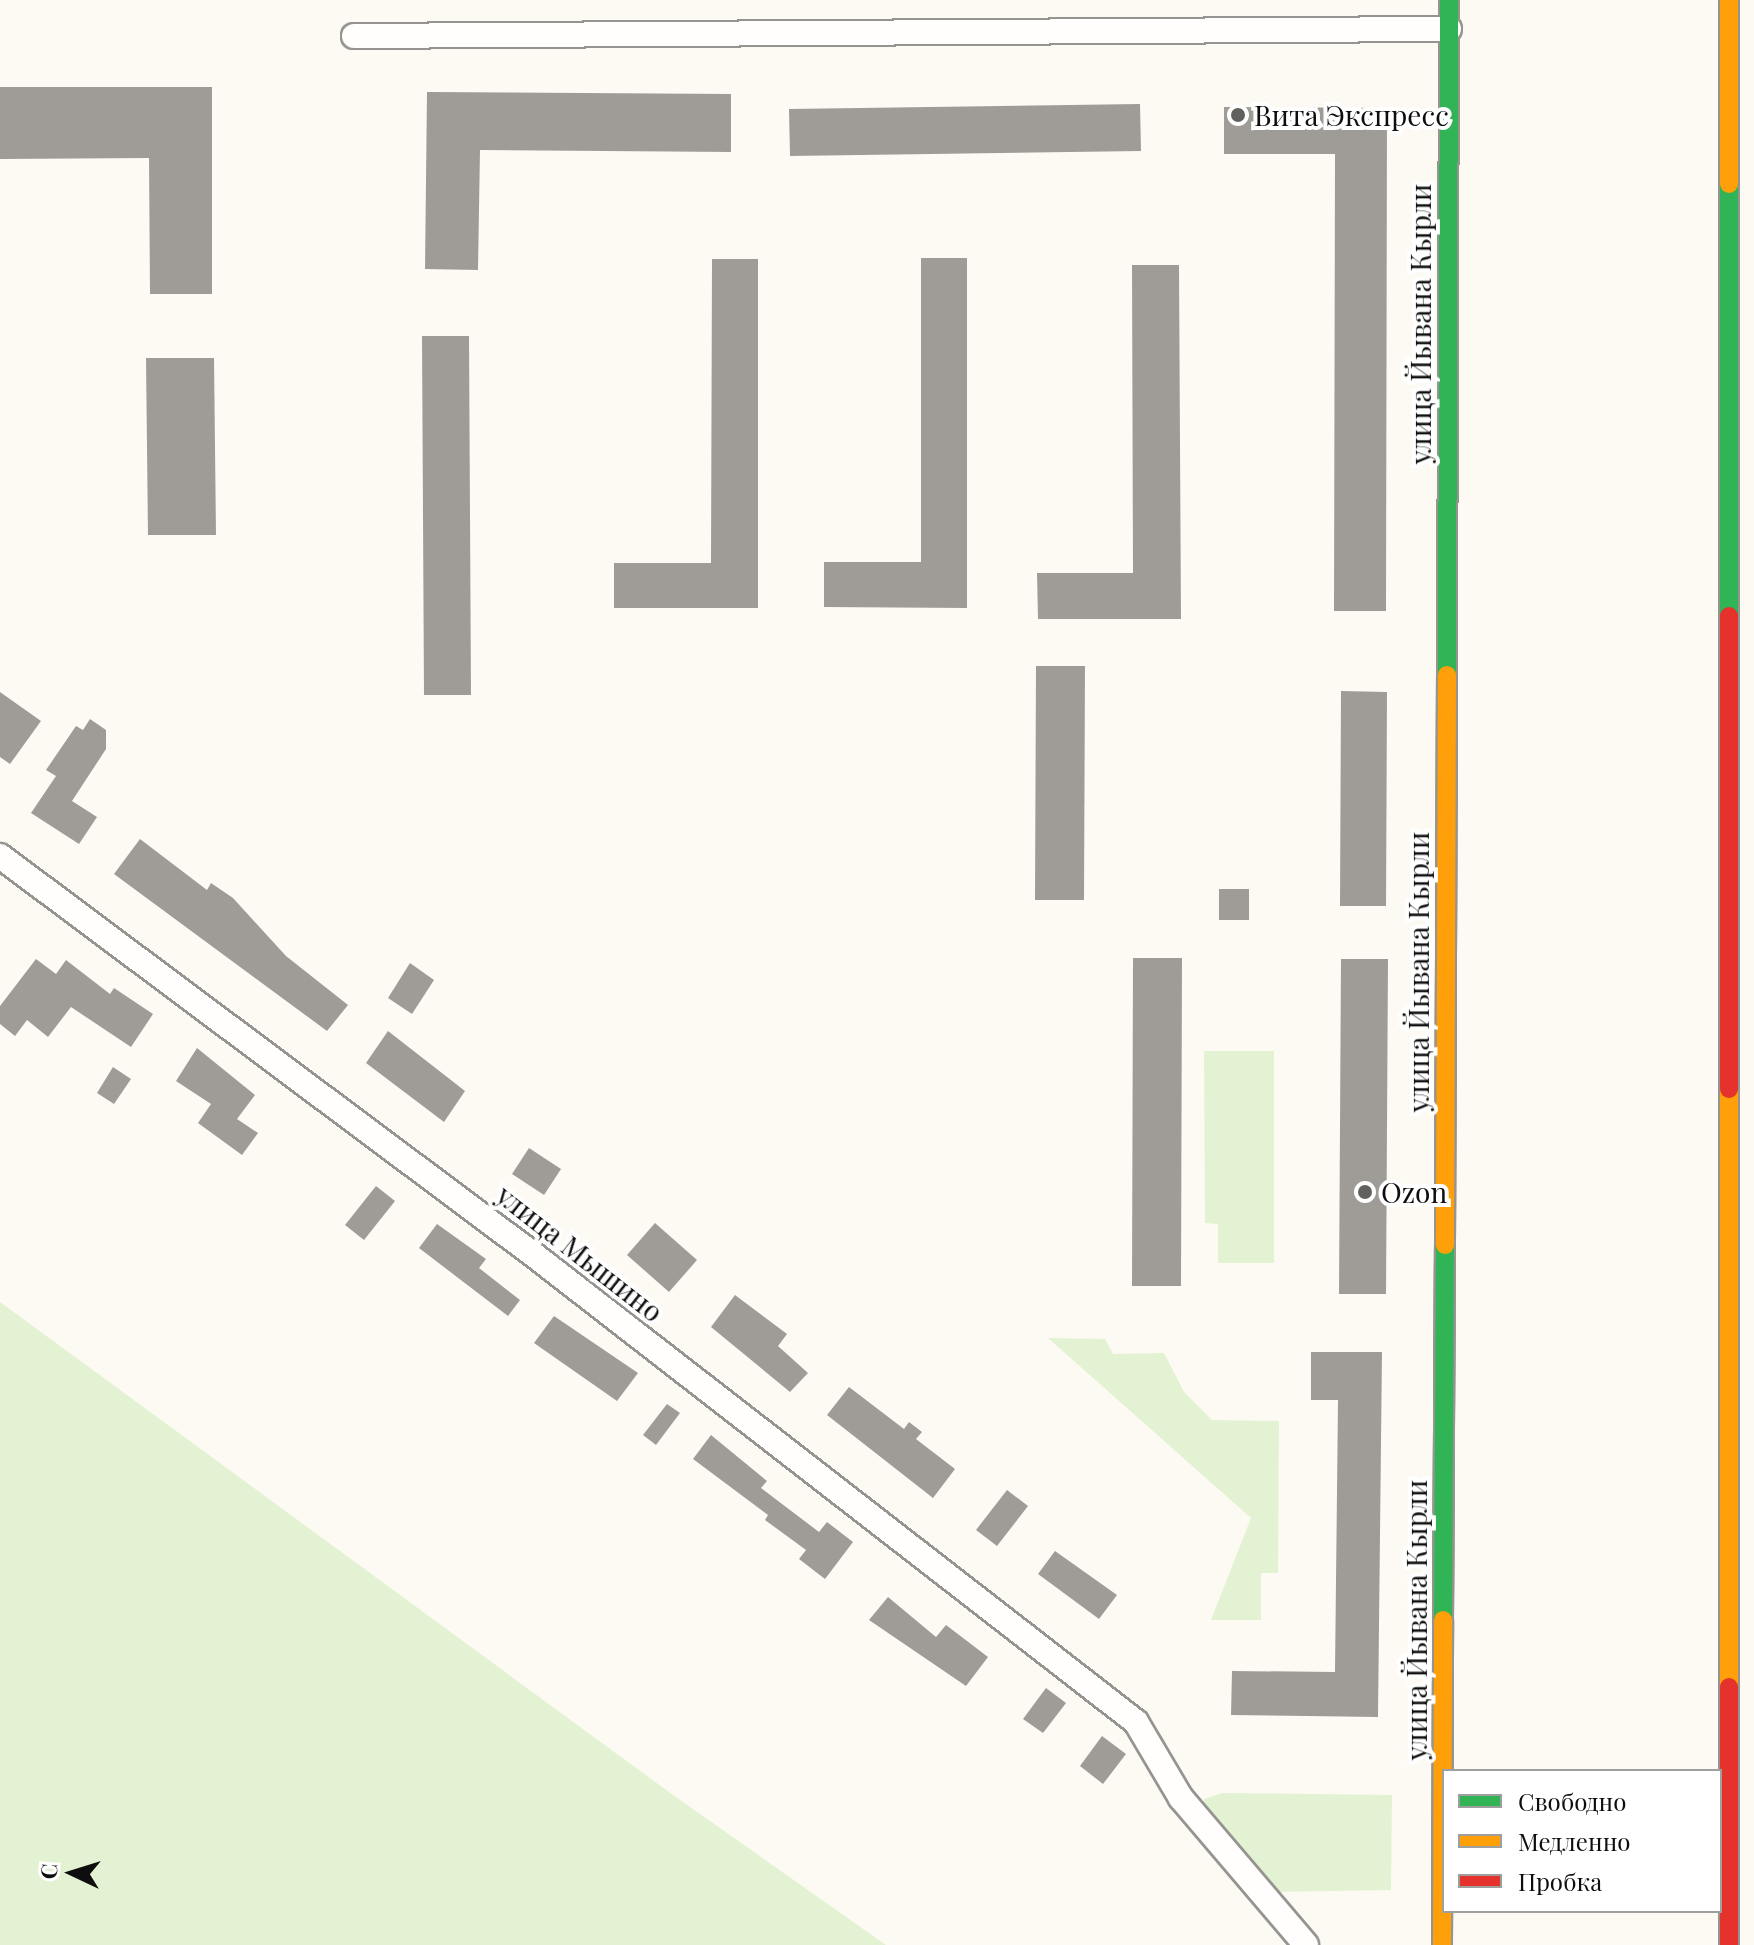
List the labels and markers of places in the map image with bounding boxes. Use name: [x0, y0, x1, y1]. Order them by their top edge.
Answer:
place label: Вита Экспресс: [1254, 98, 1449, 132]
marker: Вита Экспресс: [1229, 106, 1247, 124]
place label: Ozon: [1381, 1175, 1447, 1209]
marker: Ozon: [1356, 1183, 1374, 1201]

